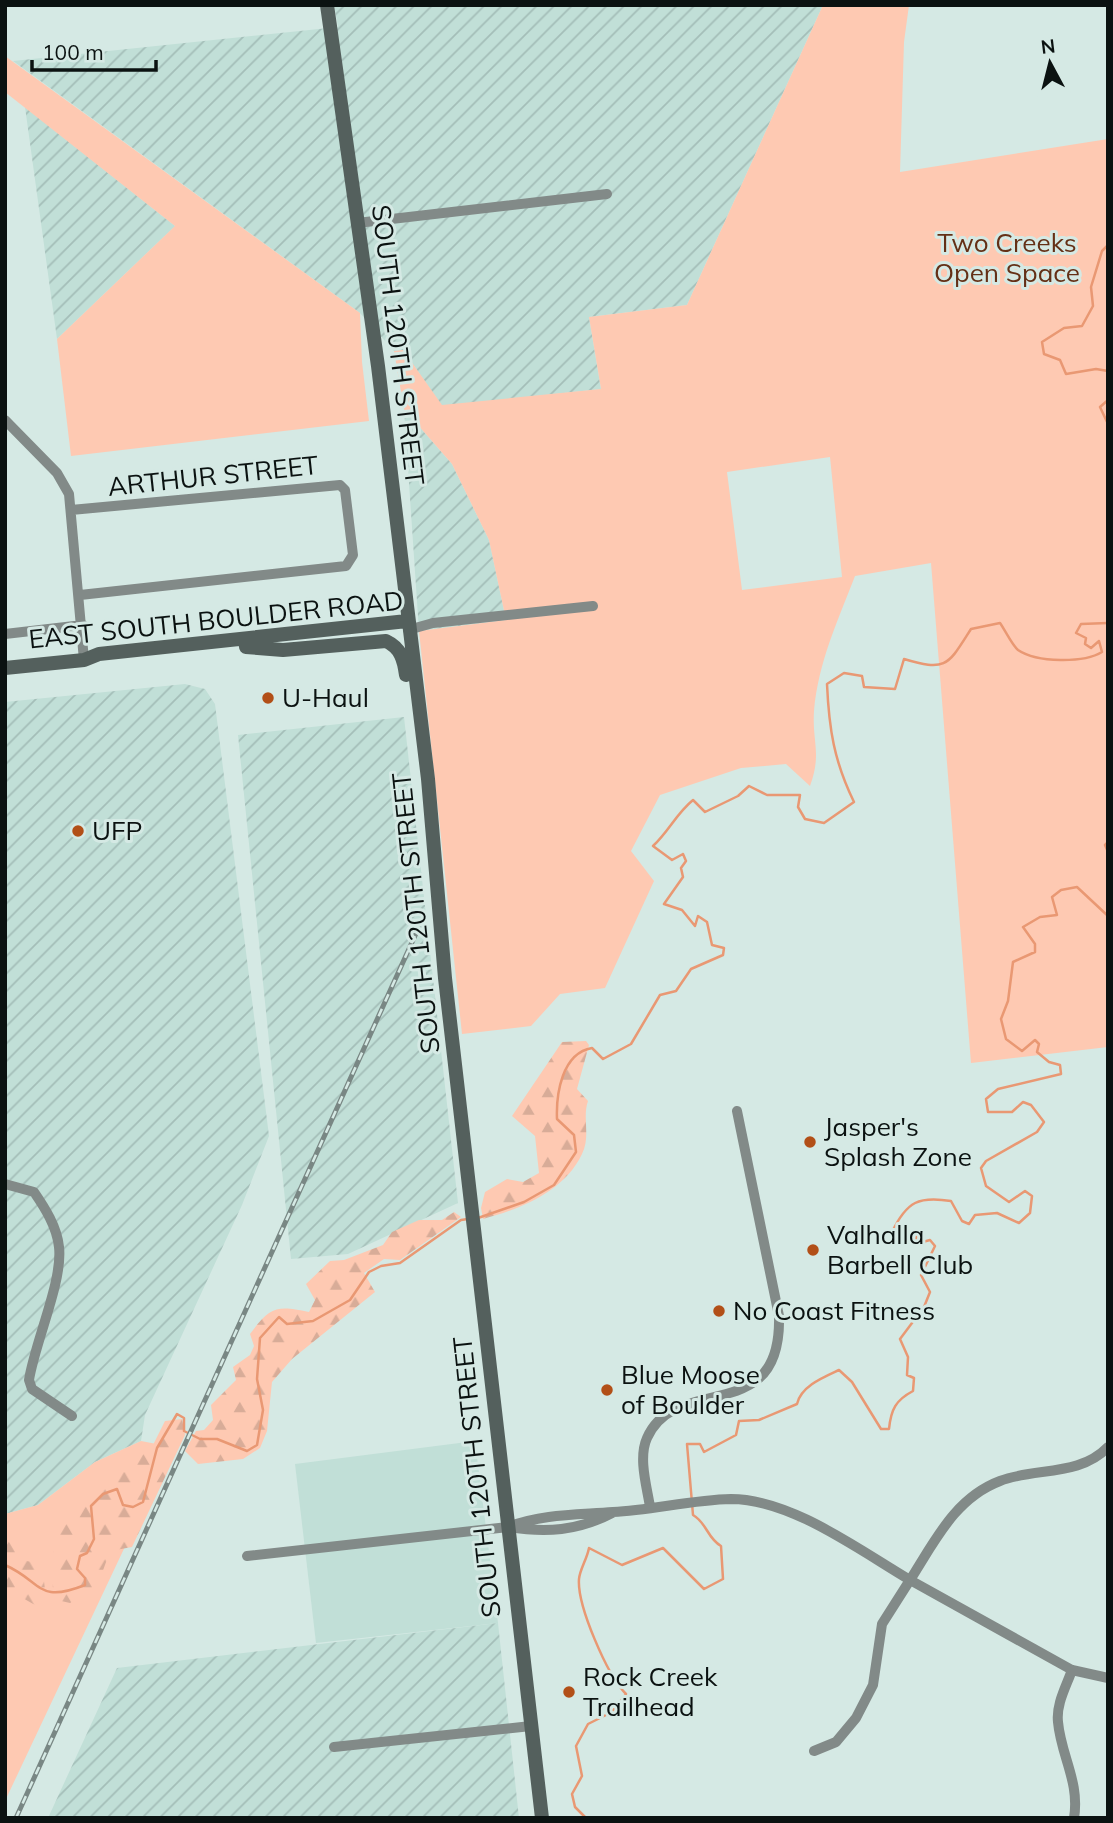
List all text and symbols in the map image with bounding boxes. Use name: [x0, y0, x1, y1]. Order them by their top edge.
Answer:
scale bar: [32, 28, 156, 72]
north arrow: [1015, 28, 1085, 98]
text: N: [1039, 33, 1057, 59]
text: 100 m: [42, 39, 104, 65]
street label: SOUTH 120TH STREET: [365, 203, 432, 487]
park label: Two Creeks Open Space: [934, 226, 1080, 289]
street label: ARTHUR STREET: [106, 448, 320, 503]
street label: EAST SOUTH BOULDER ROAD: [27, 583, 405, 656]
place label: U-Haul: [282, 681, 369, 714]
marker: U-Haul: [260, 690, 276, 706]
street label: SOUTH 120TH STREET: [384, 771, 447, 1055]
place label: UFP: [92, 814, 143, 847]
marker: UFP: [70, 823, 86, 839]
place label: Jasper's Splash Zone: [824, 1110, 972, 1173]
marker: Jasper's Splash Zone: [802, 1134, 818, 1150]
place label: Valhalla Barbell Club: [827, 1218, 973, 1281]
marker: Valhalla Barbell Club: [805, 1242, 821, 1258]
place label: No Coast Fitness: [733, 1294, 935, 1327]
marker: No Coast Fitness: [711, 1303, 727, 1319]
street label: SOUTH 120TH STREET: [445, 1335, 508, 1619]
place label: Blue Moose of Boulder: [621, 1358, 760, 1421]
marker: Blue Moose of Boulder: [599, 1382, 615, 1398]
place label: Rock Creek Trailhead: [583, 1660, 718, 1723]
marker: Rock Creek Trailhead: [561, 1684, 577, 1700]

